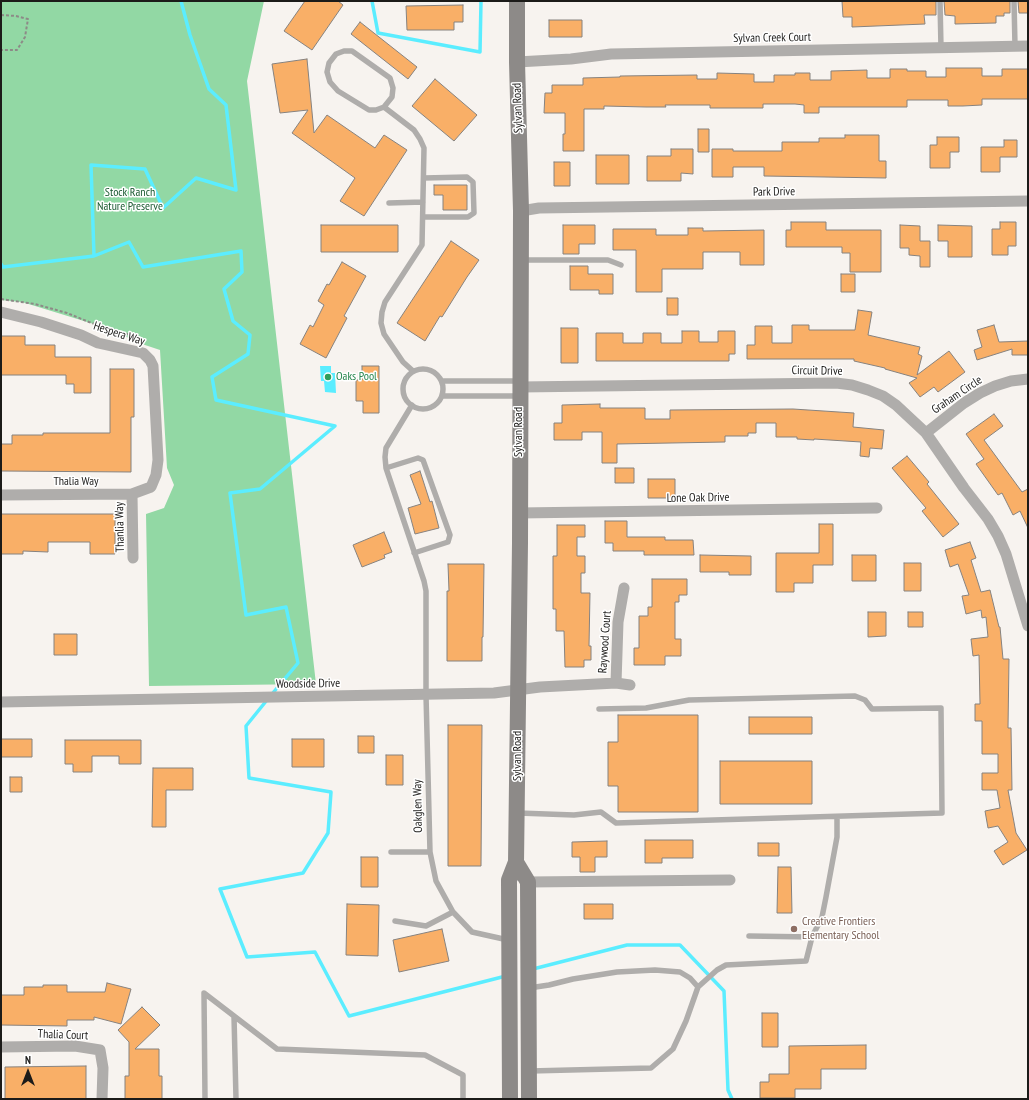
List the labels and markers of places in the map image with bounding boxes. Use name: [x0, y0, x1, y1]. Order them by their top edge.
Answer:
place label: Oaks Pool: [336, 370, 377, 384]
marker: Oaks Pool: [323, 372, 333, 382]
place label: Creative Frontiers Elementary School: [802, 915, 879, 943]
marker: Creative Frontiers Elementary School: [789, 924, 799, 934]

